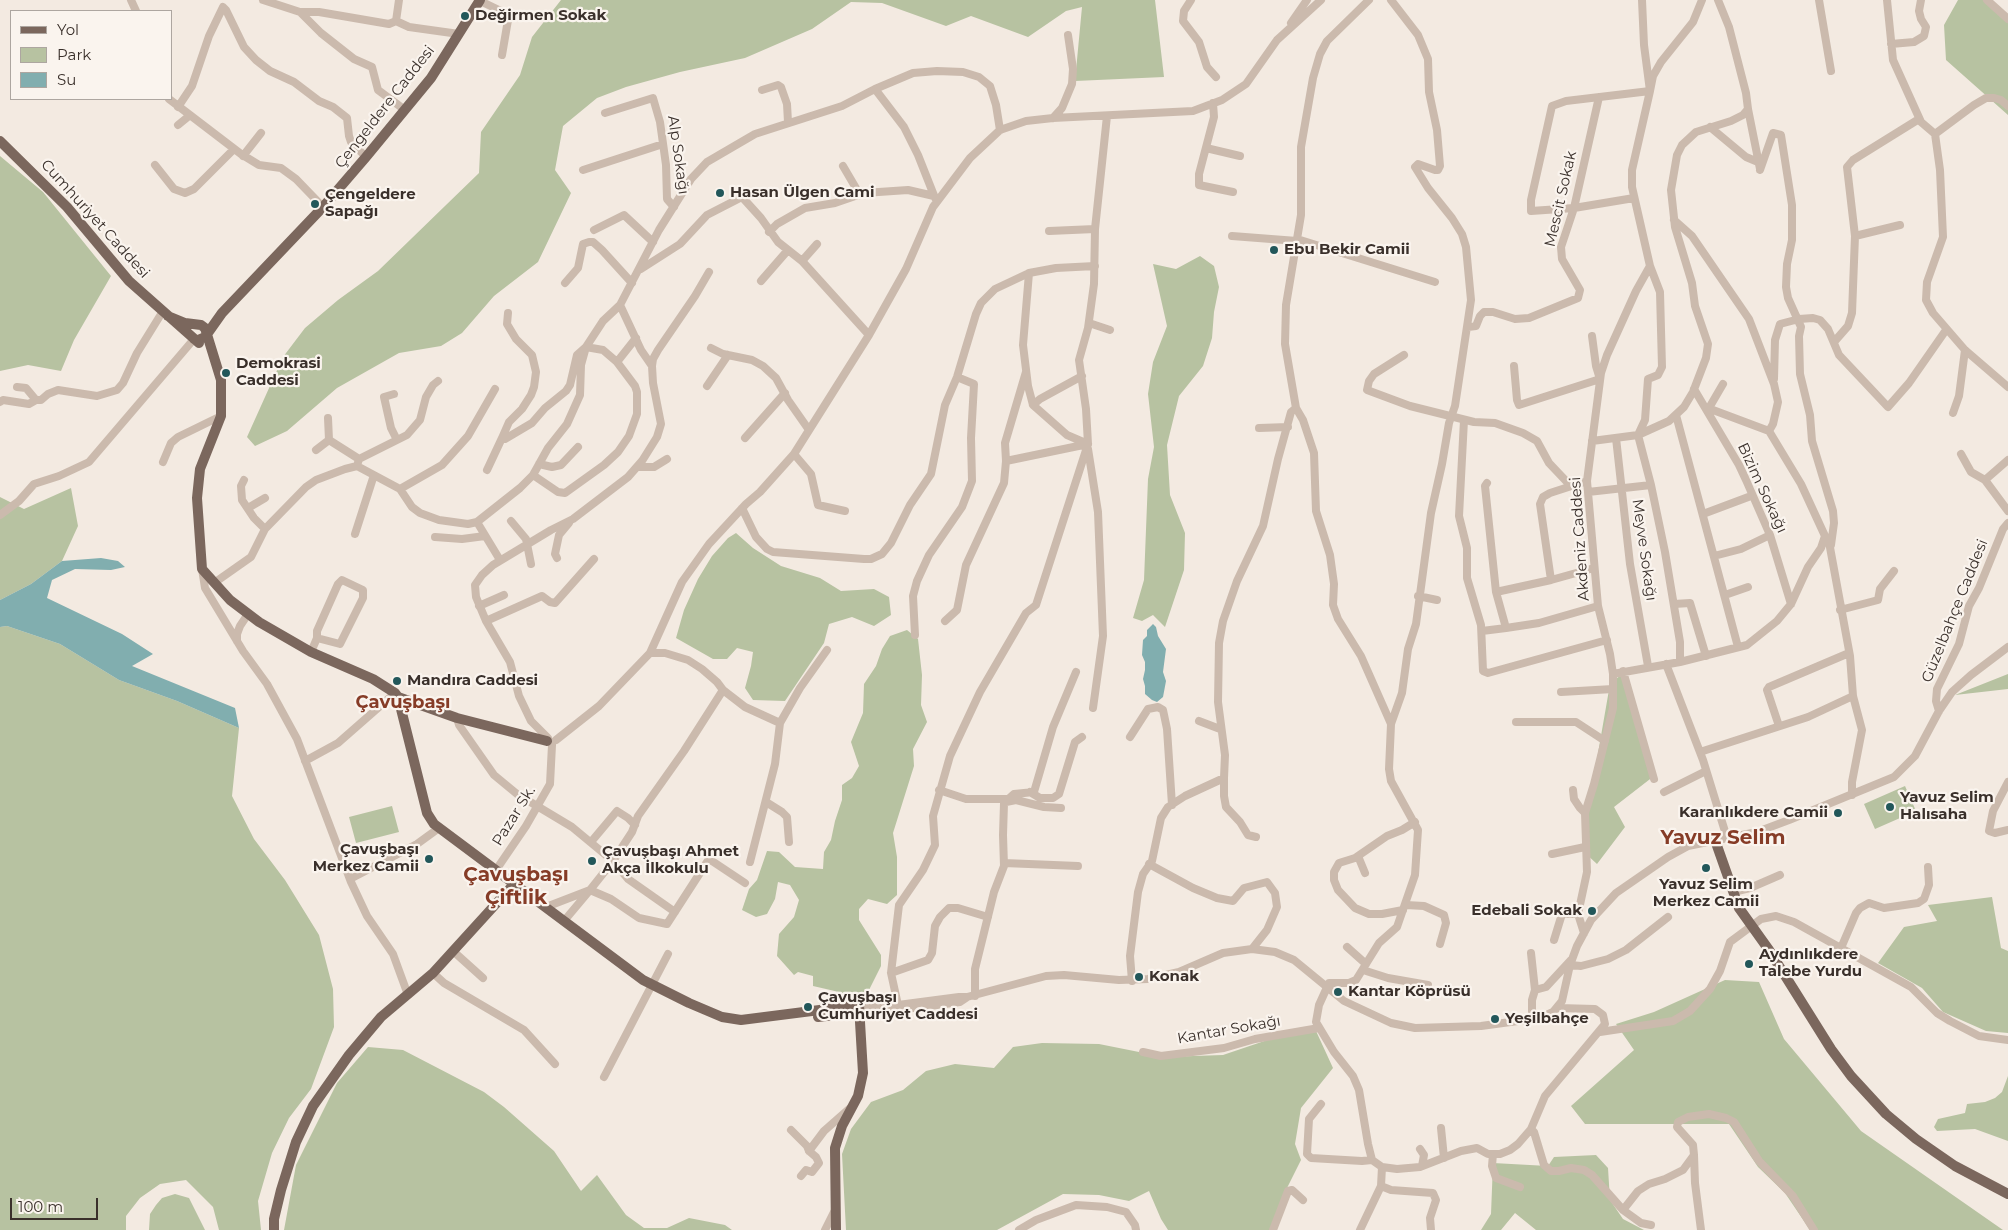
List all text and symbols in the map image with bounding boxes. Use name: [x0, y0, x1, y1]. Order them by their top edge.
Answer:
place label: Değirmen Sokak: [475, 7, 606, 25]
legend: [10, 10, 172, 100]
marker: Değirmen Sokak: [459, 10, 471, 22]
text: Yol: [57, 20, 79, 39]
street label: Çengeldere Caddesi: [331, 42, 439, 172]
text: Park: [57, 45, 91, 64]
text: Su: [57, 70, 76, 89]
street label: Alp Sokağı: [664, 114, 692, 196]
street label: Mescit Sokak: [1541, 149, 1581, 249]
street label: Cumhuriyet Caddesi: [37, 156, 153, 282]
place label: Hasan Ülgen Cami: [730, 184, 874, 202]
place label: Çengeldere Sapağı: [325, 186, 416, 221]
marker: Hasan Ülgen Cami: [714, 187, 726, 199]
marker: Çengeldere Sapağı: [309, 198, 321, 210]
place label: Ebu Bekir Camii: [1284, 241, 1410, 259]
marker: Ebu Bekir Camii: [1268, 244, 1280, 256]
place label: Demokrasi Caddesi: [236, 355, 321, 390]
marker: Demokrasi Caddesi: [220, 367, 232, 379]
street label: Bizim Sokağı: [1733, 440, 1791, 536]
street label: Akdeniz Caddesi: [1567, 476, 1593, 602]
street label: Meyve Sokağı: [1628, 498, 1660, 602]
street label: Güzelbahçe Caddesi: [1918, 537, 1992, 685]
place label: Mandıra Caddesi: [407, 672, 538, 690]
marker: Mandıra Caddesi: [391, 675, 403, 687]
district label: Çavuşbaşı: [356, 692, 450, 714]
street label: Pazar Sk.: [489, 783, 539, 849]
place label: Yavuz Selim Halısaha: [1900, 789, 1994, 824]
marker: Yavuz Selim Halısaha: [1884, 801, 1896, 813]
place label: Karanlıkdere Camii: [1679, 804, 1828, 822]
marker: Karanlıkdere Camii: [1832, 807, 1844, 819]
district label: Yavuz Selim: [1661, 826, 1785, 850]
place label: Çavuşbaşı Merkez Camii: [313, 841, 419, 876]
place label: Çavuşbaşı Ahmet Akça İlkokulu: [602, 843, 739, 878]
marker: Çavuşbaşı Merkez Camii: [423, 853, 435, 865]
marker: Çavuşbaşı Ahmet Akça İlkokulu: [586, 855, 598, 867]
marker: Yavuz Selim Merkez Camii: [1700, 862, 1712, 874]
district label: Çavuşbaşı Çiftlik: [463, 863, 569, 910]
place label: Yavuz Selim Merkez Camii: [1653, 876, 1759, 911]
place label: Edebali Sokak: [1471, 902, 1582, 920]
marker: Edebali Sokak: [1586, 905, 1598, 917]
place label: Aydınlıkdere Talebe Yurdu: [1759, 946, 1862, 981]
marker: Aydınlıkdere Talebe Yurdu: [1743, 958, 1755, 970]
place label: Konak: [1149, 968, 1199, 986]
marker: Konak: [1133, 971, 1145, 983]
place label: Kantar Köprüsü: [1348, 983, 1471, 1001]
marker: Kantar Köprüsü: [1332, 986, 1344, 998]
place label: Çavuşbaşı Cumhuriyet Caddesi: [818, 989, 978, 1024]
marker: Çavuşbaşı Cumhuriyet Caddesi: [802, 1001, 814, 1013]
place label: Yeşilbahçe: [1505, 1010, 1589, 1028]
street label: Kantar Sokağı: [1176, 1012, 1282, 1048]
marker: Yeşilbahçe: [1489, 1013, 1501, 1025]
scale bar: [12, 1188, 100, 1220]
text: 100 m: [18, 1197, 63, 1216]

